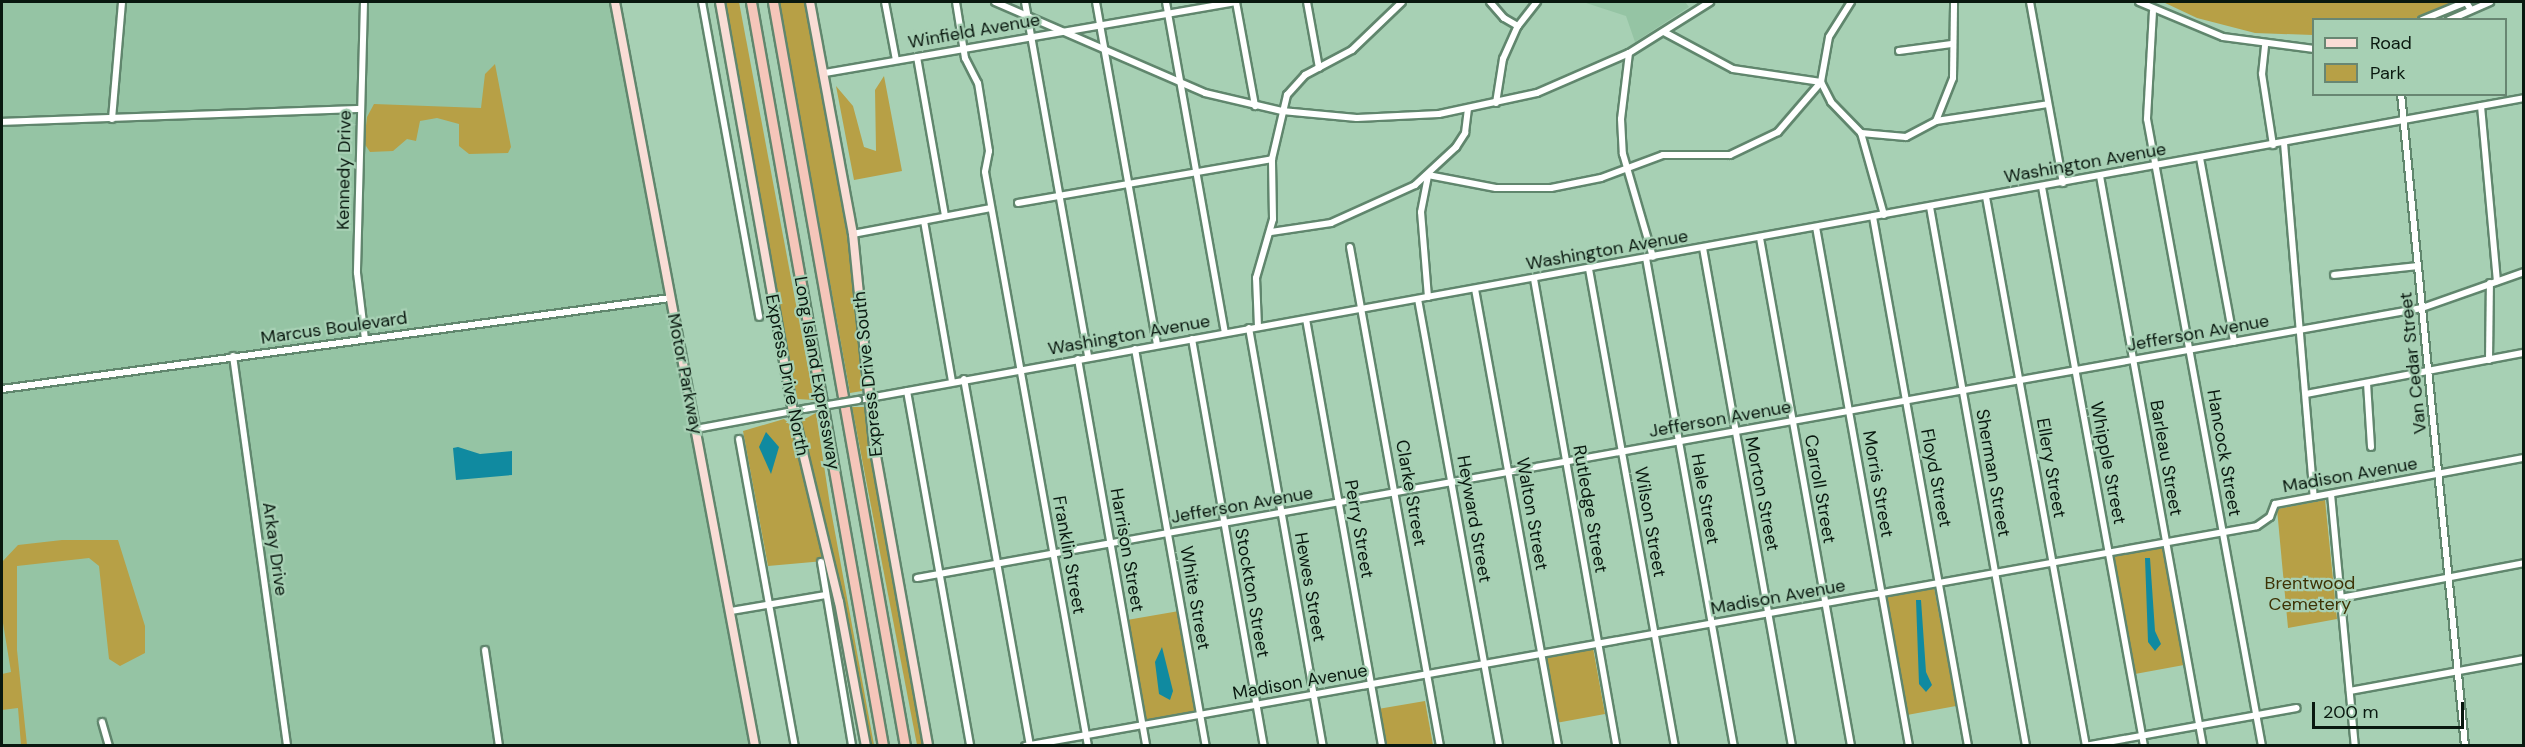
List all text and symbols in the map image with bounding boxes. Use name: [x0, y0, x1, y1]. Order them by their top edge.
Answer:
street label: Winfield Avenue: [906, 9, 1042, 53]
legend: [2312, 18, 2507, 96]
text: Road: [2370, 31, 2412, 55]
text: Park: [2370, 61, 2406, 85]
street label: Kennedy Drive: [332, 110, 356, 230]
street label: Washington Avenue: [2002, 138, 2168, 188]
street label: Washington Avenue: [1524, 225, 1690, 275]
street label: Long Island Expressway: [789, 275, 845, 471]
street label: Express Drive South: [849, 290, 887, 458]
street label: Van Cedar Street: [2395, 291, 2431, 435]
street label: Express Drive North: [761, 292, 813, 458]
street label: Marcus Boulevard: [259, 307, 409, 349]
street label: Washington Avenue: [1046, 310, 1212, 360]
street label: Jefferson Avenue: [2125, 310, 2271, 356]
street label: Motor Parkway: [663, 312, 707, 436]
street label: Hancock Street: [2202, 388, 2246, 518]
street label: Jefferson Avenue: [1647, 396, 1793, 442]
street label: Barleau Street: [2145, 398, 2187, 518]
street label: Whipple Street: [2086, 400, 2130, 526]
street label: Sherman Street: [1971, 407, 2015, 539]
street label: Ellery Street: [2032, 416, 2070, 520]
street label: Floyd Street: [1916, 427, 1956, 529]
street label: Morris Street: [1858, 429, 1898, 539]
street label: Carroll Street: [1800, 433, 1840, 545]
street label: Morton Street: [1740, 435, 1784, 553]
street label: Clarke Street: [1391, 438, 1431, 548]
street label: Rutledge Street: [1568, 443, 1612, 575]
street label: Hale Street: [1686, 452, 1724, 546]
street label: Madison Avenue: [2281, 453, 2419, 497]
street label: Heyward Street: [1452, 454, 1496, 584]
street label: Walton Street: [1511, 456, 1553, 572]
street label: Wilson Street: [1630, 465, 1670, 579]
street label: Perry Street: [1340, 478, 1378, 580]
street label: Jefferson Avenue: [1169, 482, 1315, 528]
street label: Harrison Street: [1105, 486, 1149, 614]
street label: Franklin Street: [1048, 494, 1090, 616]
street label: Arkay Drive: [258, 501, 292, 597]
street label: Stockton Street: [1230, 527, 1274, 659]
street label: Hewes Street: [1290, 531, 1330, 643]
street label: White Street: [1175, 544, 1215, 652]
park label: Brentwood Cemetery: [2265, 573, 2355, 616]
street label: Madison Avenue: [1709, 575, 1847, 619]
street label: Madison Avenue: [1231, 660, 1369, 704]
scale bar: [2315, 690, 2466, 728]
text: 200 m: [2323, 700, 2379, 724]

